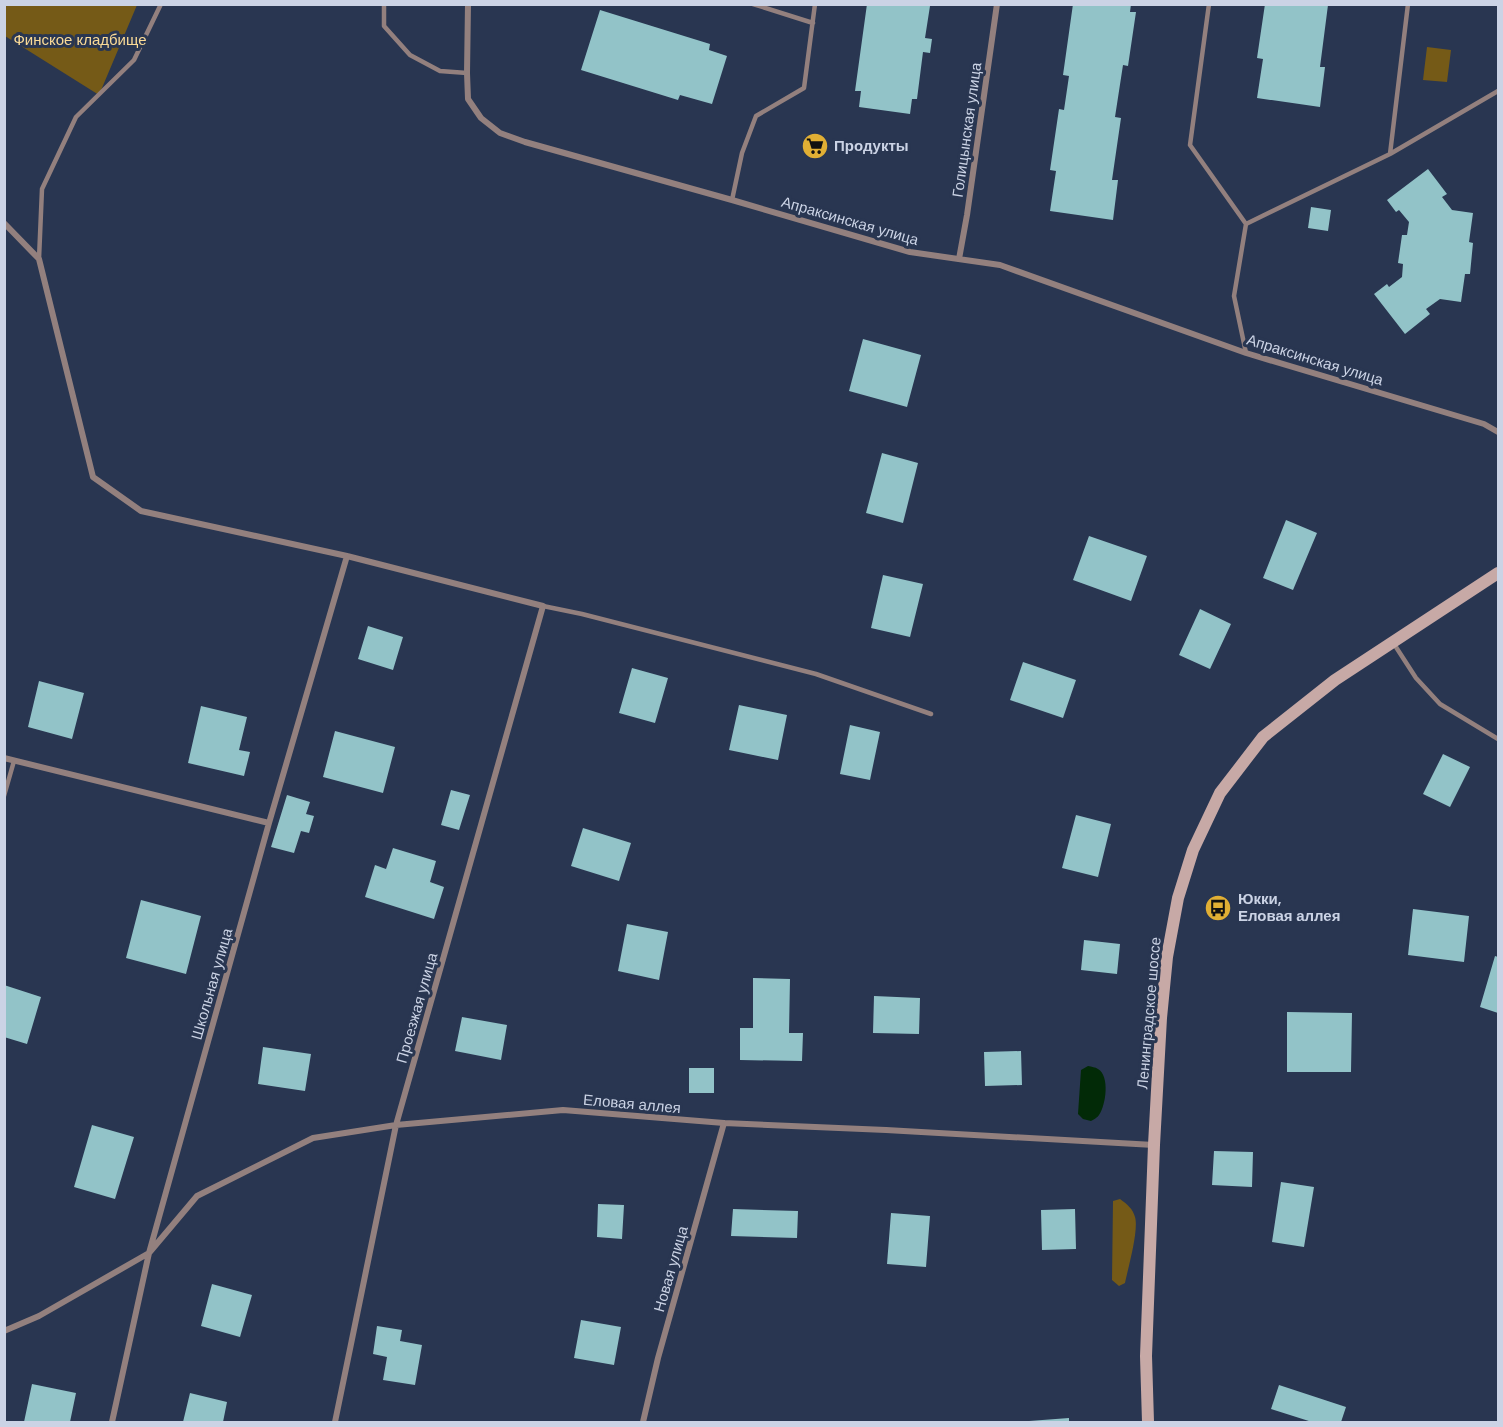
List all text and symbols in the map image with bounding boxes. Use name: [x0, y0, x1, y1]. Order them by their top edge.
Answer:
park label: Финское кладбище: [13, 30, 147, 50]
street label: Голицынская улица: [948, 61, 986, 199]
supermarket icon: Продукты: [800, 131, 830, 161]
place label: Продукты: [834, 136, 909, 156]
street label: Апраксинская улица: [779, 192, 922, 250]
street label: Апраксинская улица: [1244, 330, 1386, 390]
place label: Юкки, Еловая аллея: [1238, 889, 1340, 926]
bus stop icon: Юкки, Еловая аллея: [1203, 893, 1233, 923]
street label: Школьная улица: [187, 925, 238, 1042]
street label: Ленинградское шоссе: [1132, 936, 1166, 1090]
street label: Проезжая улица: [392, 950, 443, 1066]
street label: Еловая аллея: [582, 1090, 682, 1118]
street label: Новая улица: [649, 1223, 693, 1314]

